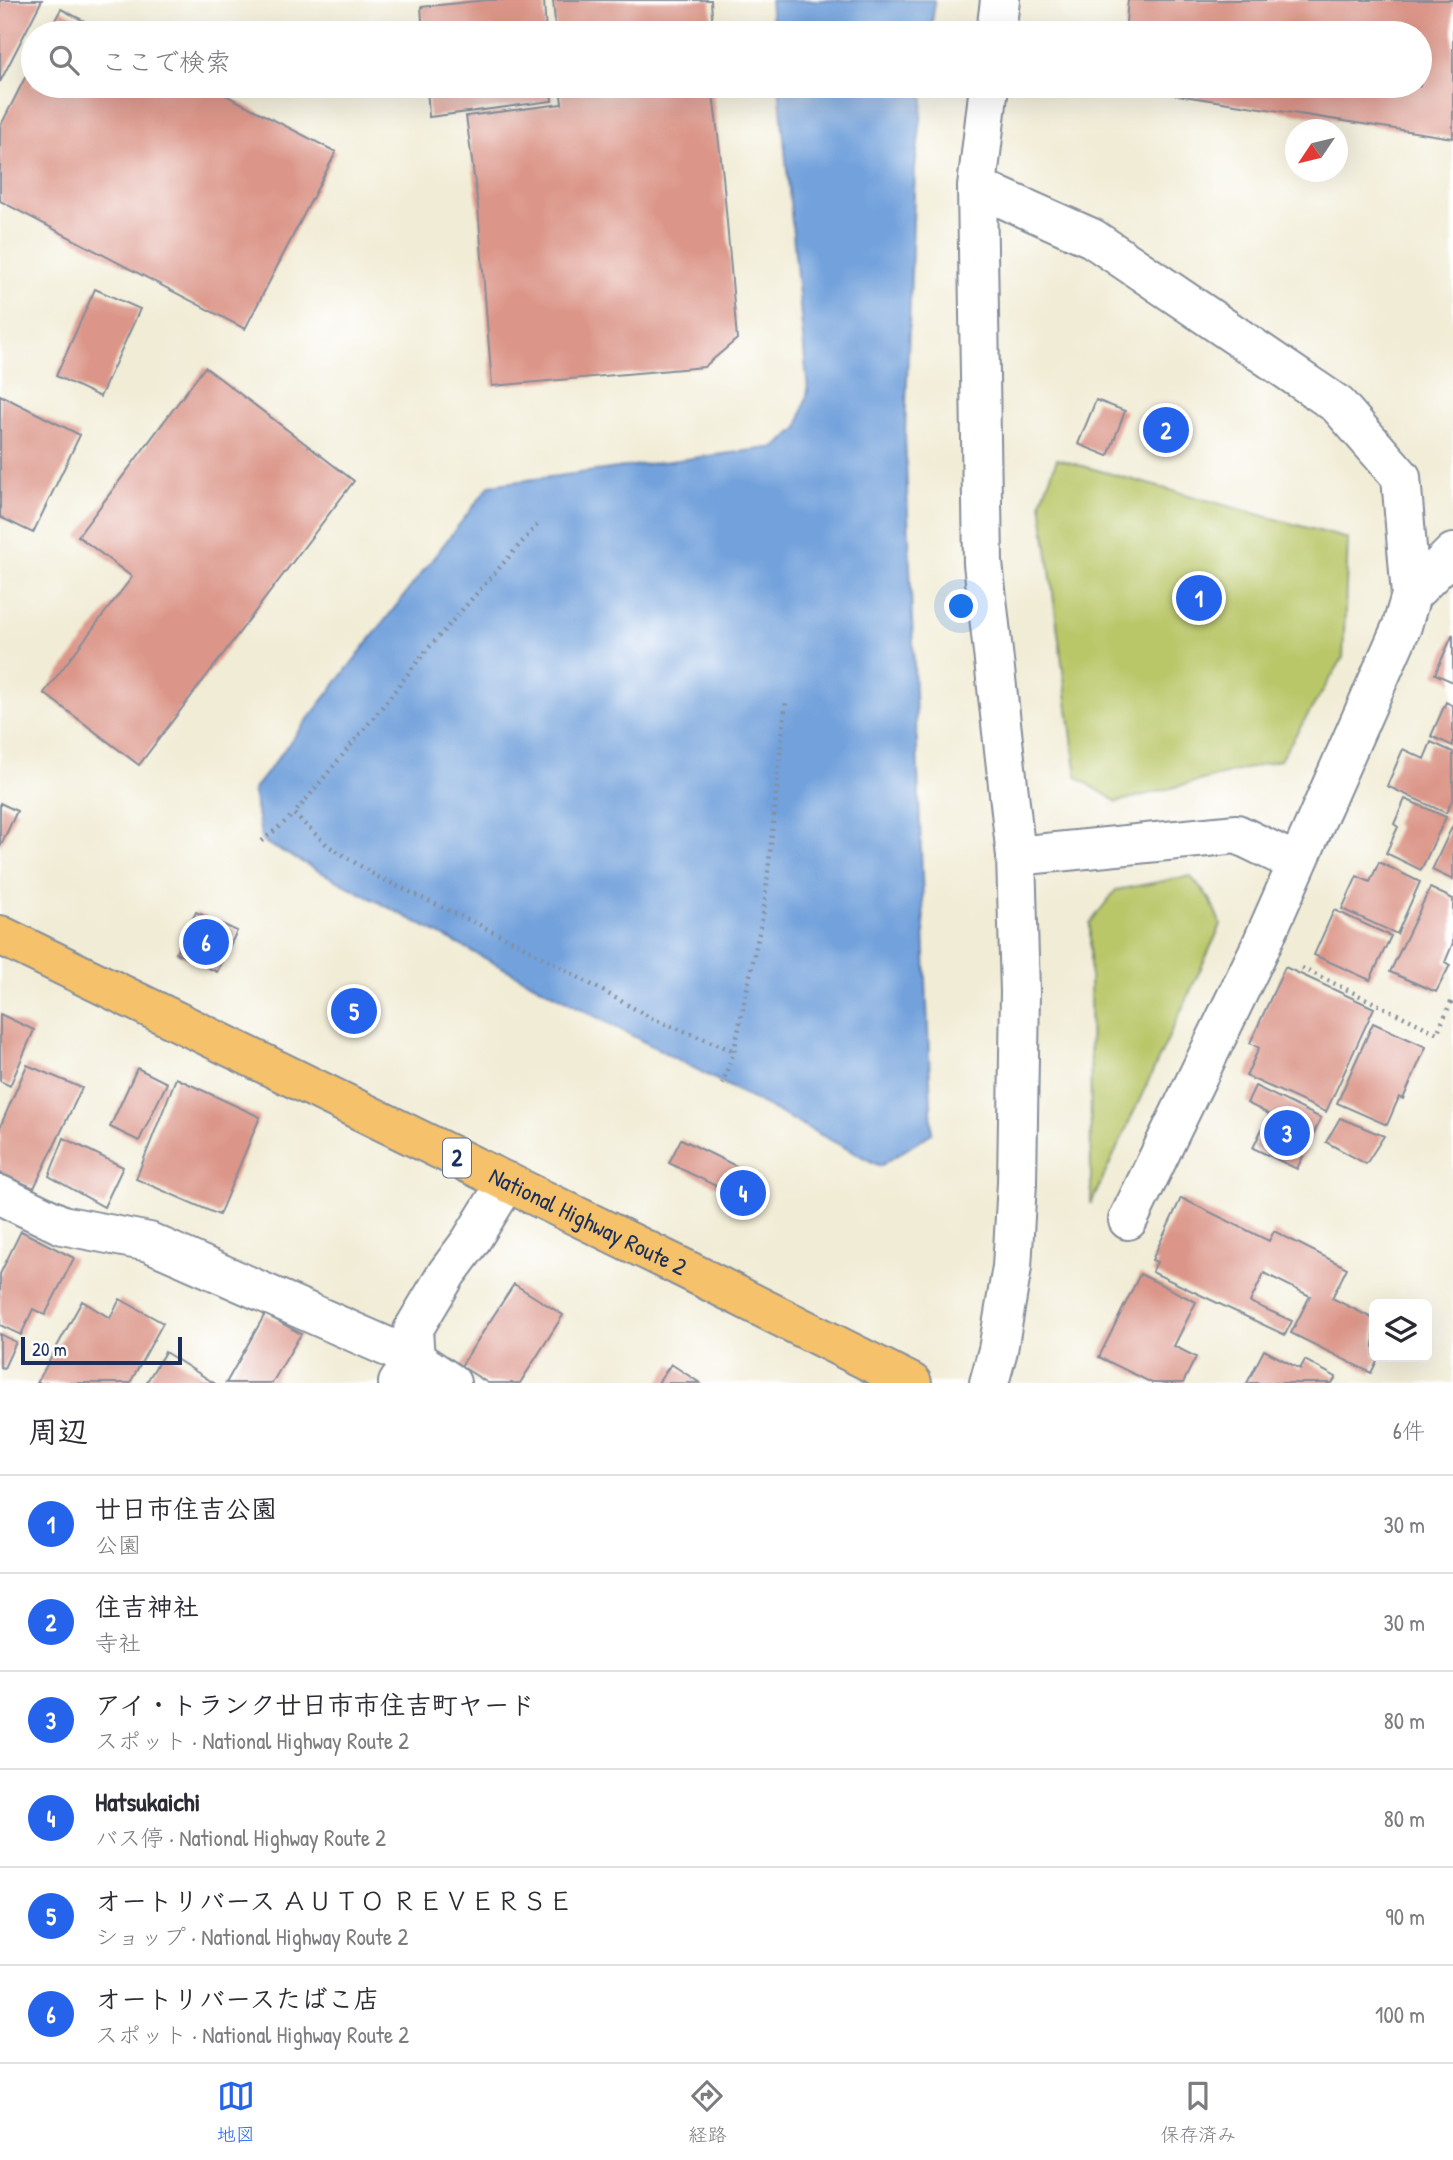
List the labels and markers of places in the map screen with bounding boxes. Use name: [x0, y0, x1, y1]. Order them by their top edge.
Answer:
pin: 2: [1143, 404, 1189, 456]
pin: 1: [1176, 572, 1222, 624]
pin: 6: [183, 916, 229, 968]
pin: 5: [331, 985, 377, 1037]
pin: 3: [1264, 1107, 1310, 1159]
pin: 4: [720, 1167, 766, 1219]

